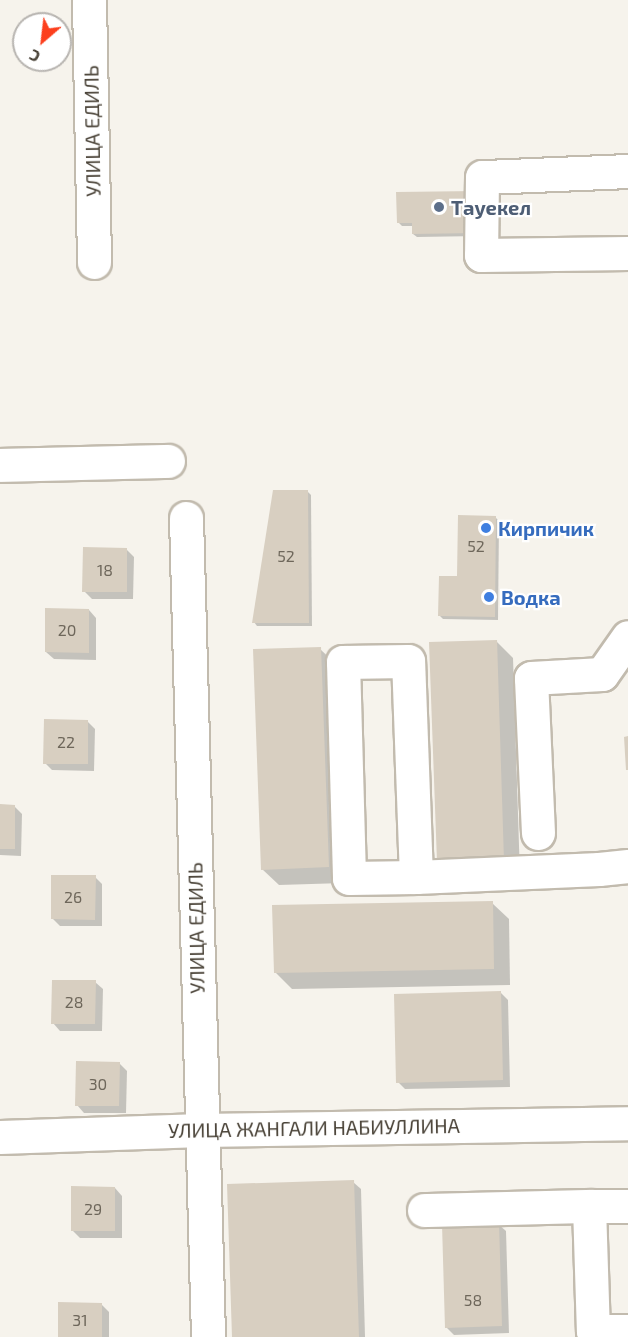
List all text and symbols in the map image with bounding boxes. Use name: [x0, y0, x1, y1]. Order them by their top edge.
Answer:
north arrow: [12, 12, 72, 72]
text: С: [26, 46, 43, 67]
street label: УЛИЦА ЕДИЛЬ: [79, 65, 105, 197]
place label: Тауекел: [451, 195, 531, 219]
marker: Тауекел: [432, 200, 446, 214]
place label: Кирпичик: [498, 516, 594, 540]
marker: Кирпичик: [479, 521, 493, 535]
house number: 52: [467, 536, 485, 556]
house number: 52: [277, 546, 295, 566]
house number: 18: [97, 560, 113, 580]
place label: Водка: [501, 585, 561, 609]
marker: Водка: [482, 590, 496, 604]
house number: 20: [58, 620, 76, 640]
house number: 22: [57, 732, 75, 752]
street label: УЛИЦА ЕДИЛЬ: [183, 862, 209, 994]
house number: 26: [64, 887, 82, 907]
house number: 28: [65, 992, 83, 1012]
house number: 30: [89, 1074, 107, 1094]
street label: УЛИЦА ЖАНГАЛИ НАБИУЛЛИНА: [168, 1113, 460, 1143]
house number: 29: [84, 1199, 102, 1219]
house number: 58: [464, 1290, 482, 1310]
house number: 31: [72, 1310, 88, 1330]

